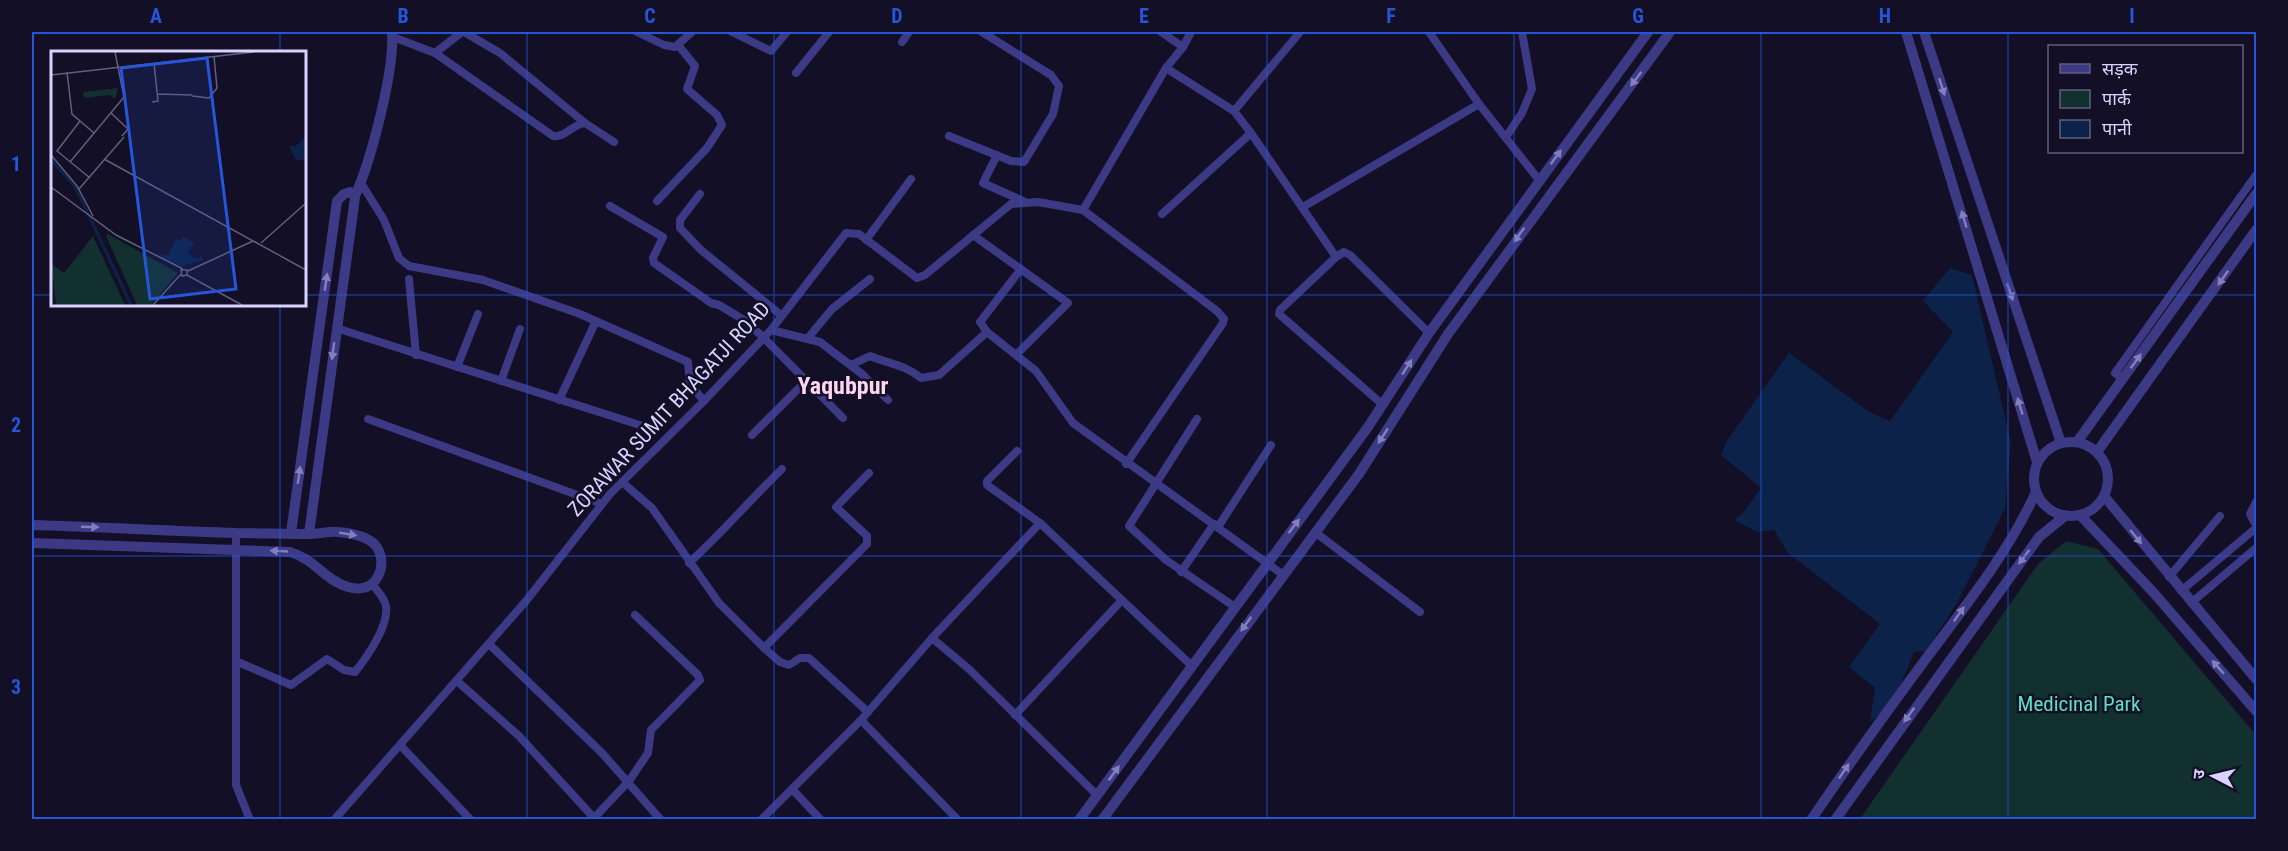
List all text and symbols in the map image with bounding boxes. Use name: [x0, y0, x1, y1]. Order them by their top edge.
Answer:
text: A: [150, 4, 162, 28]
text: B: [397, 4, 409, 28]
text: C: [644, 4, 656, 28]
text: D: [891, 4, 903, 28]
text: E: [1139, 4, 1149, 28]
text: F: [1386, 4, 1396, 28]
text: G: [1632, 4, 1644, 28]
text: H: [1879, 4, 1891, 28]
text: I: [2129, 4, 2135, 28]
legend: [2048, 45, 2243, 153]
inset map: [51, 51, 306, 306]
text: सड़क: [2102, 58, 2139, 79]
one-way arrow: [1630, 71, 1642, 86]
one-way arrow: [1938, 78, 1947, 96]
text: पार्क: [2102, 88, 2132, 109]
text: पानी: [2102, 118, 2132, 139]
one-way arrow: [1549, 150, 1561, 165]
text: 1: [11, 152, 21, 176]
one-way arrow: [1959, 210, 1968, 228]
one-way arrow: [1514, 228, 1526, 243]
one-way arrow: [2217, 270, 2229, 286]
one-way arrow: [322, 273, 331, 292]
one-way arrow: [2006, 283, 2016, 301]
street label: ZORAWAR SUMIT BHAGATJI ROAD: [563, 297, 775, 521]
one-way arrow: [329, 342, 338, 361]
one-way arrow: [2130, 353, 2142, 369]
one-way arrow: [1402, 359, 1413, 375]
district label: Yaqubpur: [798, 372, 888, 400]
one-way arrow: [2015, 397, 2024, 415]
text: 2: [11, 413, 21, 437]
one-way arrow: [1378, 428, 1389, 444]
one-way arrow: [295, 466, 304, 485]
one-way arrow: [1288, 518, 1300, 534]
one-way arrow: [80, 522, 99, 531]
one-way arrow: [338, 529, 357, 538]
one-way arrow: [2130, 529, 2143, 545]
one-way arrow: [269, 547, 288, 556]
one-way arrow: [2018, 549, 2030, 565]
one-way arrow: [1953, 606, 1965, 621]
one-way arrow: [1240, 616, 1252, 632]
one-way arrow: [2212, 660, 2225, 675]
text: 3: [11, 675, 21, 699]
park label: Medicinal Park: [2018, 692, 2141, 716]
one-way arrow: [1903, 706, 1915, 722]
north arrow: [2183, 746, 2243, 806]
one-way arrow: [1839, 763, 1850, 780]
one-way arrow: [1108, 765, 1120, 781]
text: उ: [2189, 768, 2209, 780]

